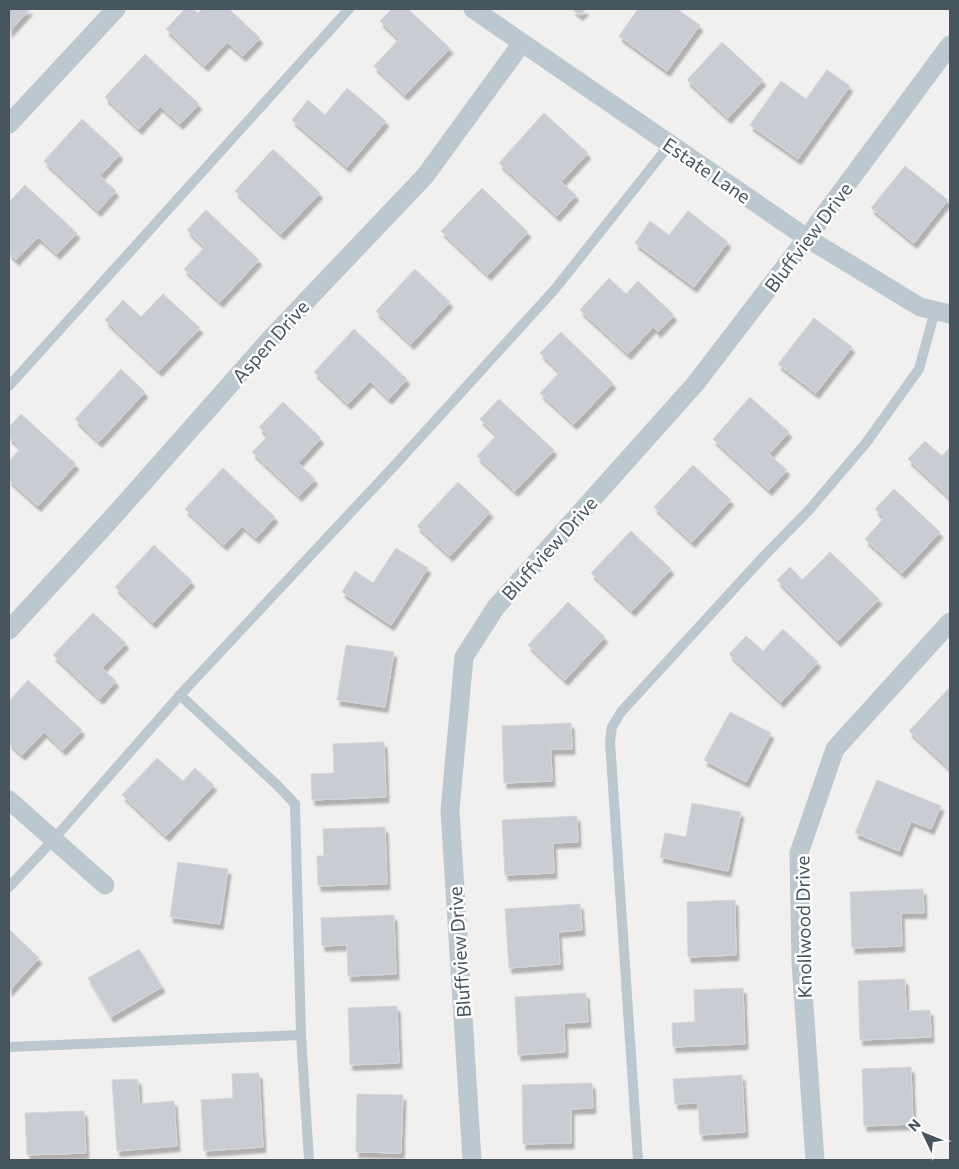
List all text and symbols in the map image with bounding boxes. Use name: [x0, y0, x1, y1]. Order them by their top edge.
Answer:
street label: Estate Lane: [659, 132, 755, 208]
street label: Bluffview Drive: [759, 178, 857, 296]
street label: Aspen Drive: [227, 295, 313, 387]
street label: Bluffview Drive: [496, 491, 602, 605]
street label: Knollwood Drive: [790, 855, 816, 999]
street label: Bluffview Drive: [443, 886, 475, 1018]
north arrow: [899, 1109, 949, 1159]
text: N: [904, 1115, 924, 1134]

